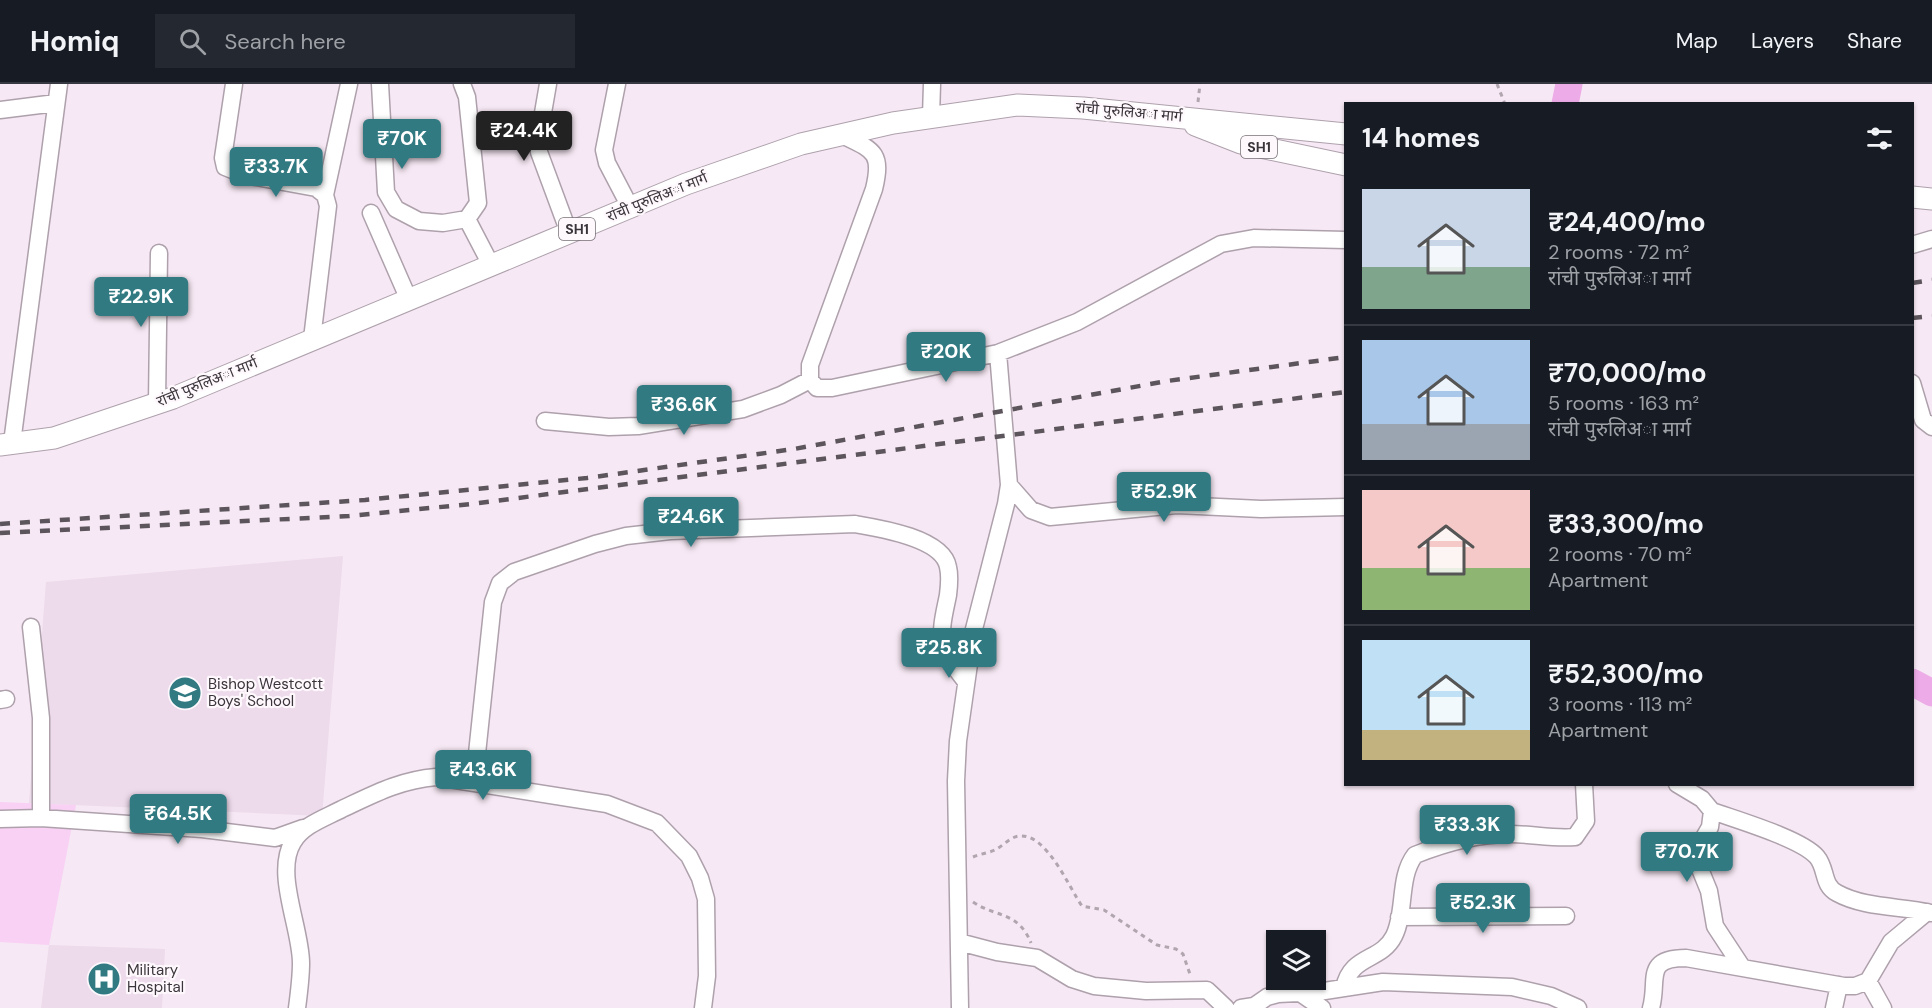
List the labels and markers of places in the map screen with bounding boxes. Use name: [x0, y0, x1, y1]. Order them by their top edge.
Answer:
pin: ₹24.4K: [475, 111, 573, 162]
pin: ₹70K: [366, 119, 438, 170]
pin: ₹33.7K: [227, 147, 325, 198]
pin: ₹22.9K: [92, 277, 190, 328]
pin: ₹20K: [910, 332, 982, 383]
pin: ₹36.6K: [635, 385, 733, 436]
pin: ₹52.9K: [1115, 472, 1213, 523]
pin: ₹24.6K: [642, 497, 740, 548]
pin: ₹25.8K: [900, 628, 998, 679]
place label: Bishop Westcott Boys' School: [208, 674, 323, 711]
school or university icon: Bishop Westcott Boys' School: [167, 675, 203, 711]
pin: ₹43.6K: [434, 750, 532, 801]
pin: ₹64.5K: [129, 794, 227, 845]
pin: ₹33.3K: [1418, 805, 1516, 856]
pin: ₹70.7K: [1638, 832, 1736, 883]
pin: ₹52.3K: [1434, 883, 1532, 934]
place label: Military Hospital: [127, 960, 184, 997]
hospital icon: Military Hospital: [86, 961, 122, 997]

